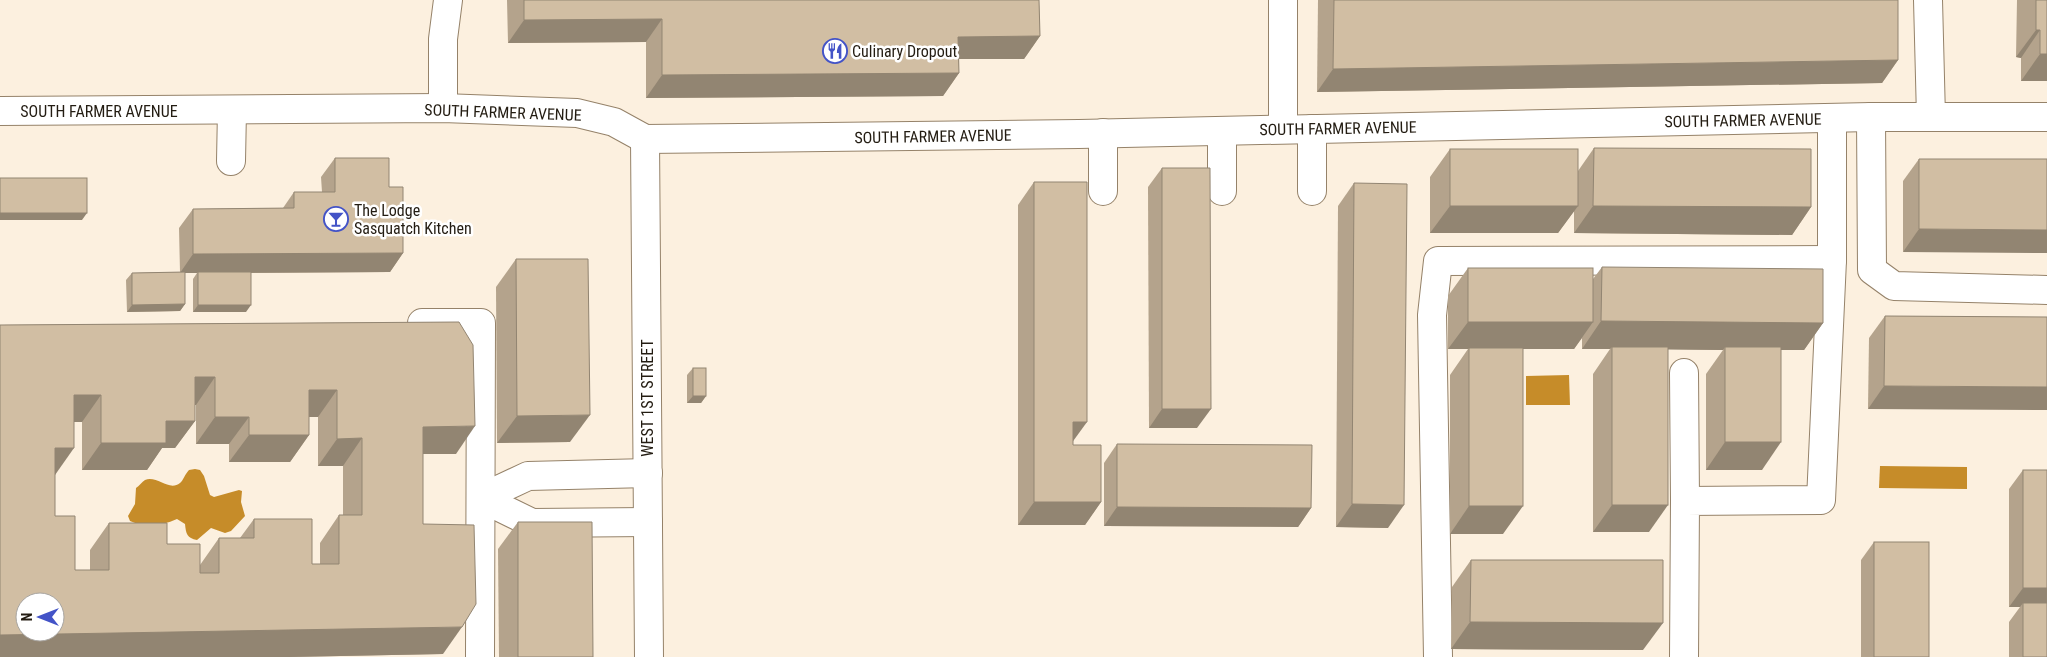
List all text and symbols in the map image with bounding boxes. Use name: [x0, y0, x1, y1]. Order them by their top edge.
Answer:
restaurant icon: Culinary Dropout: [822, 38, 848, 64]
place label: Culinary Dropout: [852, 42, 957, 61]
street label: SOUTH FARMER AVENUE: [424, 100, 582, 125]
street label: SOUTH FARMER AVENUE: [20, 102, 178, 121]
street label: SOUTH FARMER AVENUE: [1664, 110, 1822, 131]
street label: SOUTH FARMER AVENUE: [1259, 118, 1417, 139]
street label: SOUTH FARMER AVENUE: [854, 126, 1012, 147]
place label: The Lodge Sasquatch Kitchen: [354, 201, 472, 238]
bar icon: The Lodge Sasquatch Kitchen: [323, 206, 349, 232]
street label: WEST 1ST STREET: [638, 339, 657, 457]
north arrow: [15, 592, 65, 642]
text: N: [19, 613, 35, 621]

